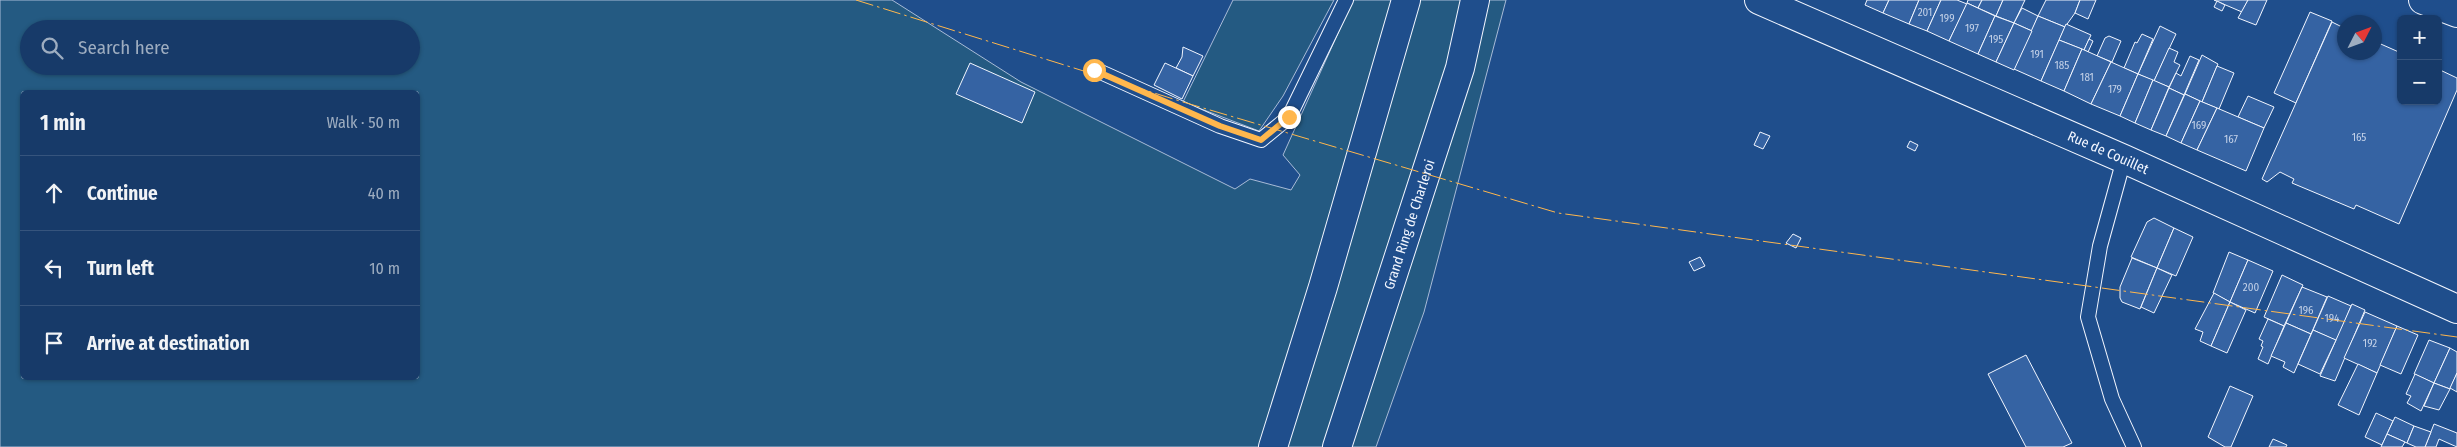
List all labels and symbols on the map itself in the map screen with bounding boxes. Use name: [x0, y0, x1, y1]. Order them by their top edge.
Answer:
house number: 201: [1918, 6, 1932, 19]
house number: 199: [1940, 12, 1954, 25]
north arrow: [2337, 15, 2382, 60]
house number: 197: [1965, 22, 1980, 35]
house number: 195: [1989, 33, 2003, 46]
house number: 191: [2030, 48, 2044, 61]
route start: [1083, 59, 1106, 82]
house number: 185: [2055, 59, 2069, 72]
house number: 181: [2080, 71, 2094, 84]
house number: 179: [2108, 83, 2122, 96]
route end: [1278, 106, 1301, 129]
house number: 169: [2192, 119, 2206, 132]
street label: Rue de Couillet: [2065, 127, 2152, 178]
house number: 165: [2352, 131, 2366, 144]
house number: 167: [2224, 133, 2239, 146]
street label: Grand Ring de Charleroi: [1381, 157, 1439, 292]
house number: 200: [2243, 281, 2259, 294]
house number: 196: [2298, 304, 2314, 317]
house number: 194: [2325, 312, 2340, 325]
house number: 192: [2363, 337, 2377, 350]

